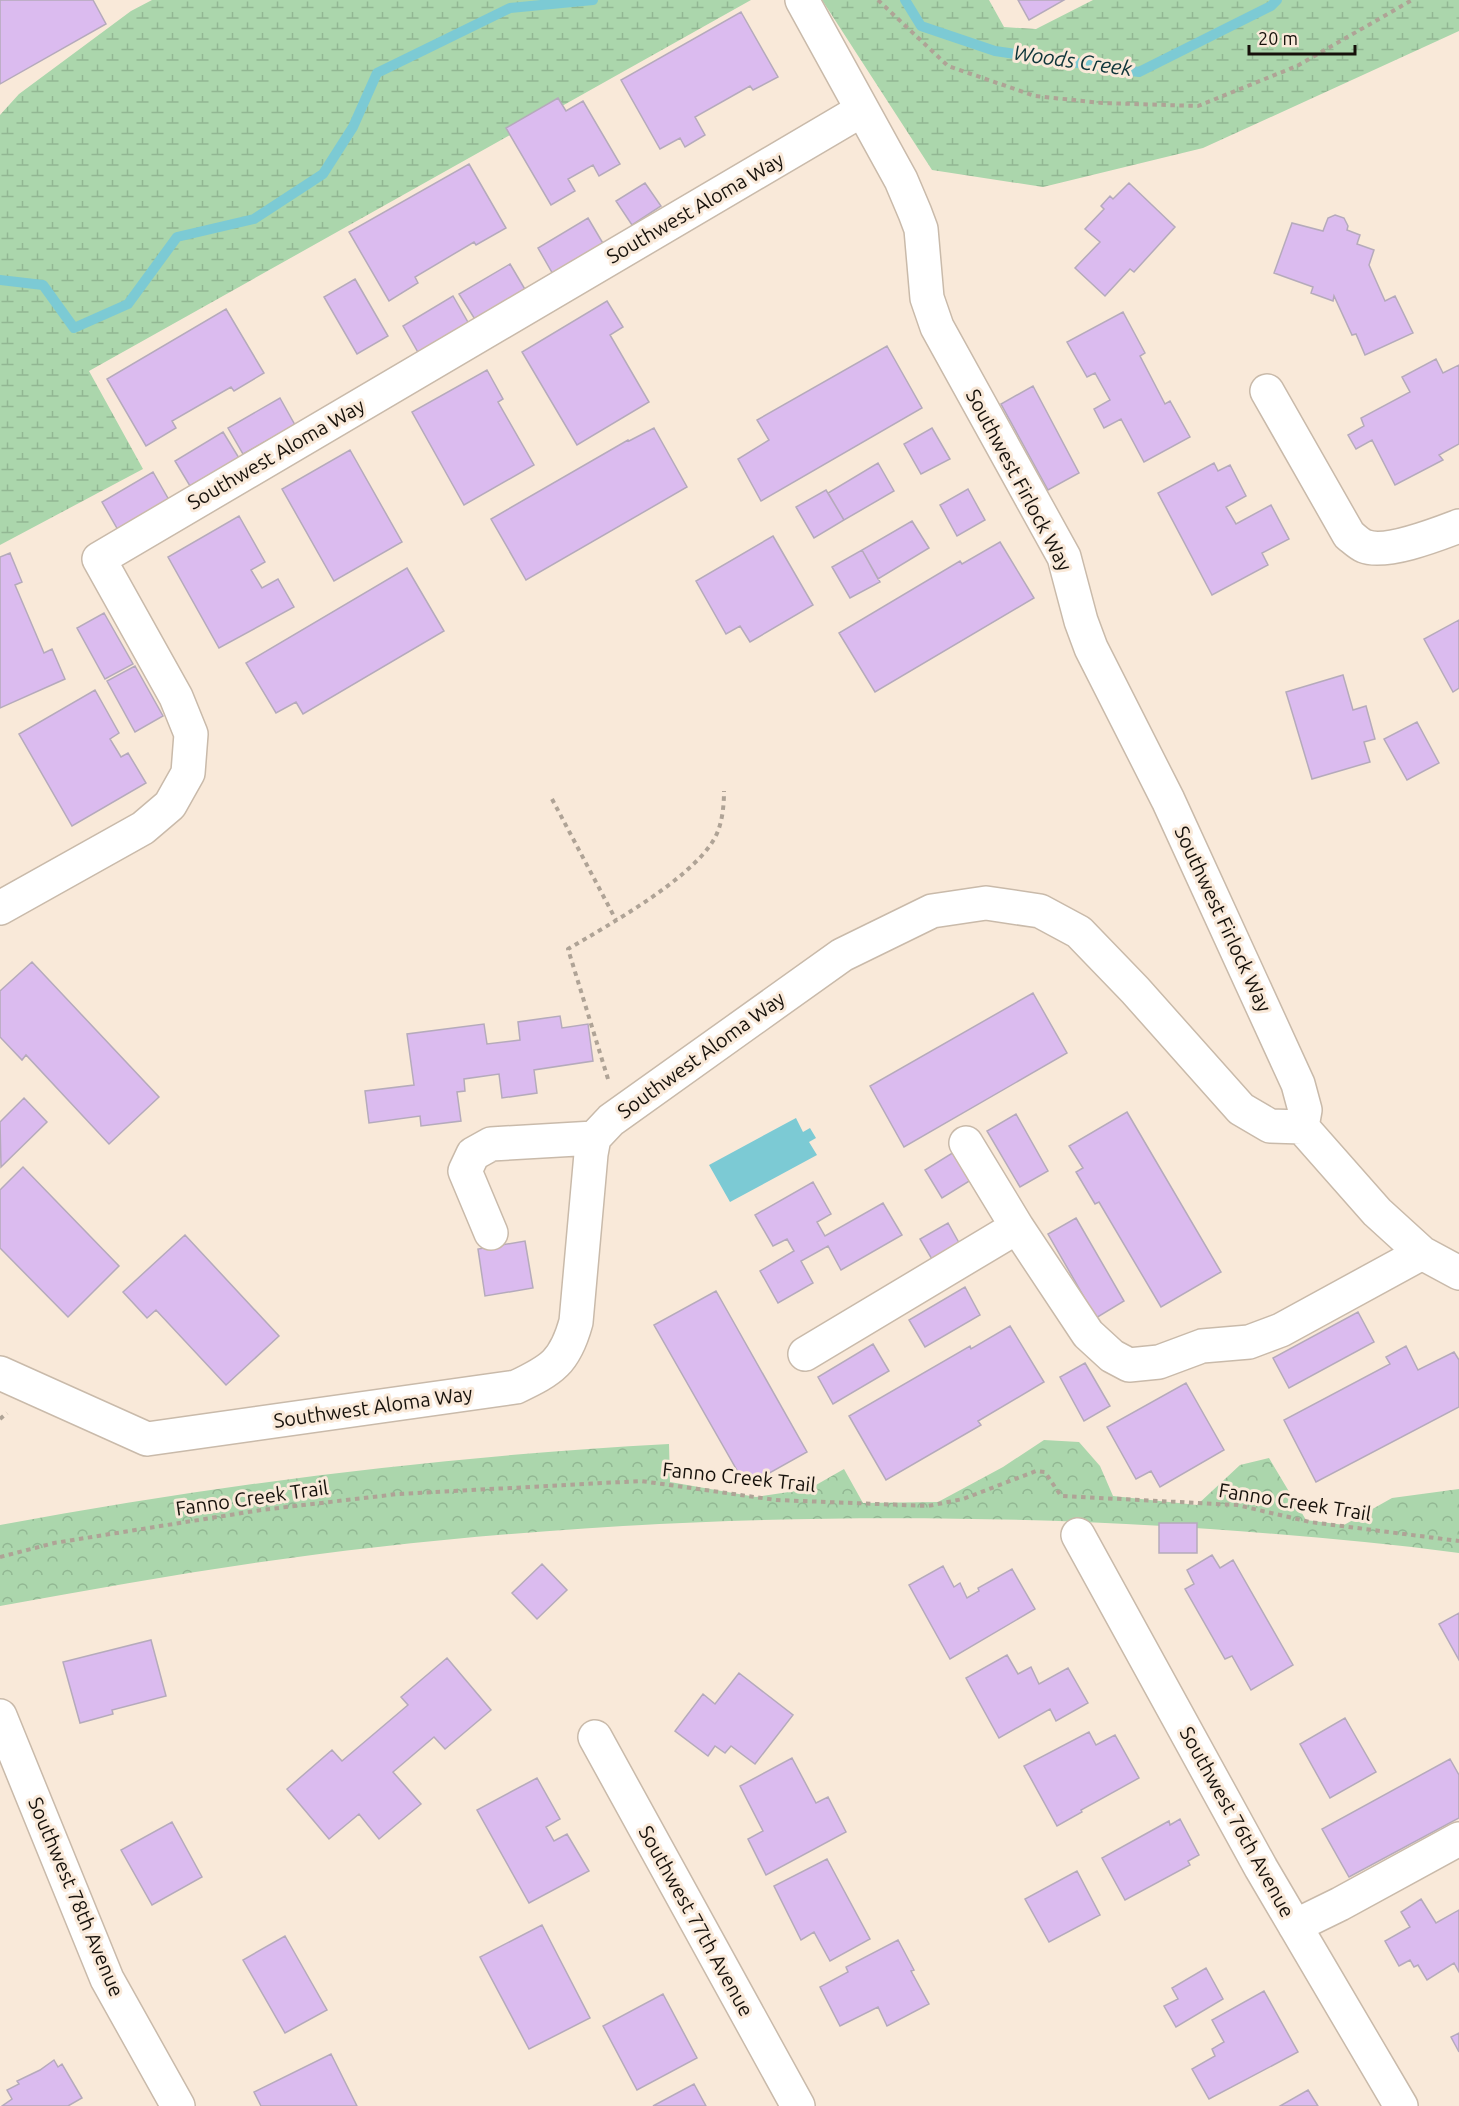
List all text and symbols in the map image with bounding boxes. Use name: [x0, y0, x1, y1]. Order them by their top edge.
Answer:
scale bar: [1249, 18, 1356, 56]
text: 20 m: [1258, 28, 1298, 48]
water label: Woods Creek: [1012, 40, 1134, 80]
street label: Southwest Aloma Way: [602, 147, 788, 268]
street label: Southwest Firlock Way: [962, 385, 1077, 575]
street label: Southwest Aloma Way: [183, 393, 369, 514]
street label: Southwest Firlock Way: [1170, 822, 1277, 1016]
street label: Southwest Aloma Way: [613, 986, 789, 1123]
street label: Southwest Aloma Way: [272, 1381, 474, 1432]
street label: Fanno Creek Trail: [661, 1457, 817, 1496]
street label: Fanno Creek Trail: [174, 1475, 330, 1520]
street label: Fanno Creek Trail: [1217, 1478, 1373, 1525]
street label: Southwest 76th Avenue: [1175, 1722, 1299, 1921]
street label: Southwest 78th Avenue: [24, 1794, 129, 2000]
street label: Southwest 77th Avenue: [634, 1821, 758, 2020]

